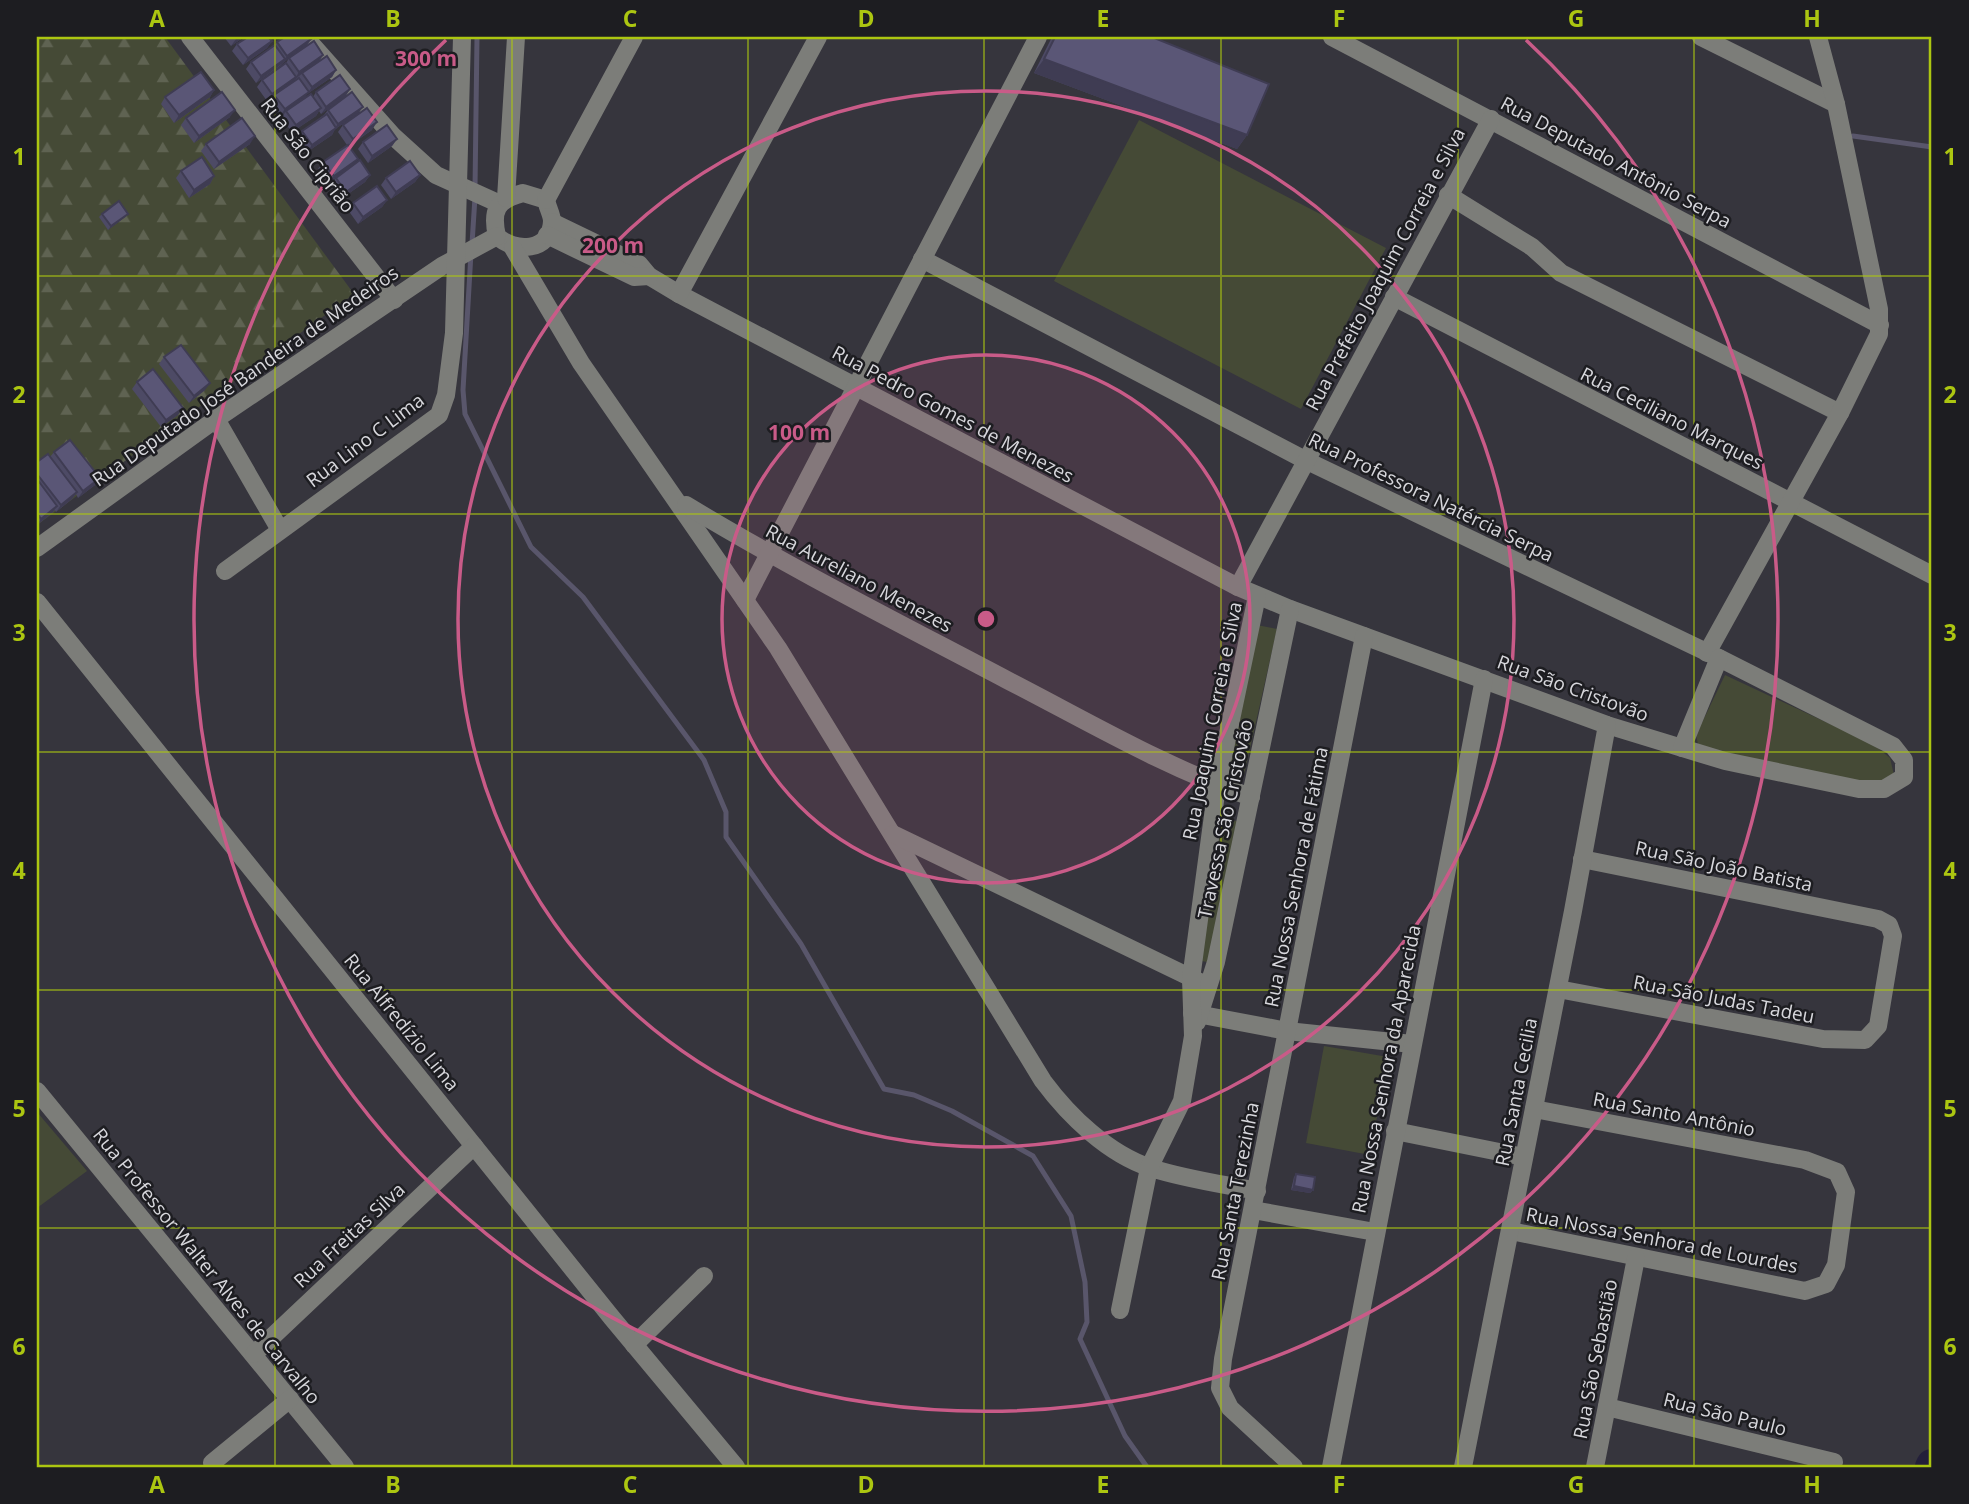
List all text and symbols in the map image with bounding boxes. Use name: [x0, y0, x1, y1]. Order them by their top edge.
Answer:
text: A: [149, 2, 165, 34]
text: B: [385, 2, 401, 34]
text: C: [623, 2, 637, 34]
text: D: [857, 2, 875, 34]
text: E: [1097, 2, 1109, 34]
text: F: [1333, 2, 1345, 34]
text: G: [1568, 2, 1584, 34]
text: H: [1803, 2, 1821, 34]
text: 300 m: [395, 44, 457, 72]
street label: Rua Deputado Antônio Serpa: [1496, 90, 1736, 234]
street label: Rua São Ciprião: [255, 92, 361, 218]
street label: Rua Prefeito Joaquim Correia e Silva: [1299, 123, 1471, 415]
text: 1: [12, 140, 26, 172]
text: 1: [1943, 140, 1957, 172]
text: 200 m: [582, 231, 644, 259]
street label: Rua Deputado José Bandeira de Medeiros: [87, 260, 403, 492]
street label: Rua Pedro Gomes de Menezes: [828, 339, 1078, 489]
street label: Rua Ceciliano Marques: [1576, 361, 1768, 475]
text: 2: [12, 378, 26, 410]
text: 2: [1943, 378, 1957, 410]
street label: Rua Lino C Lima: [301, 387, 429, 493]
text: 100 m: [768, 418, 830, 446]
street label: Rua Professora Natércia Serpa: [1304, 426, 1558, 568]
street label: Rua Aureliano Menezes: [761, 518, 957, 638]
street label: Rua Joaquim Correia e Silva: [1176, 600, 1248, 842]
centre of rings: [974, 607, 998, 631]
text: 3: [12, 616, 26, 648]
text: 3: [1943, 616, 1957, 648]
street label: Rua São Cristovão: [1494, 649, 1652, 727]
street label: Travessa São Cristovão: [1191, 717, 1259, 921]
street label: Rua Nossa Senhora de Fátima: [1258, 745, 1334, 1009]
street label: Rua São João Batista: [1633, 835, 1815, 897]
text: 4: [12, 854, 26, 886]
text: 4: [1943, 854, 1957, 886]
street label: Rua Nossa Senhora da Aparecida: [1345, 923, 1427, 1215]
street label: Rua Alfredízio Lima: [338, 948, 466, 1096]
street label: Rua São Judas Tadeu: [1631, 969, 1817, 1029]
street label: Rua Santa Cecilia: [1489, 1016, 1543, 1168]
street label: Rua Santo Antônio: [1591, 1086, 1757, 1142]
text: 5: [12, 1092, 26, 1124]
text: 5: [1943, 1092, 1957, 1124]
street label: Rua Santa Terezinha: [1205, 1100, 1265, 1282]
street label: Rua Professor Walter Alves de Carvalho: [87, 1122, 327, 1410]
street label: Rua Freitas Silva: [288, 1177, 410, 1293]
street label: Rua Nossa Senhora de Lourdes: [1524, 1201, 1800, 1279]
street label: Rua São Sebastião: [1567, 1277, 1623, 1441]
text: 6: [12, 1330, 26, 1362]
text: 6: [1943, 1330, 1957, 1362]
street label: Rua São Paulo: [1661, 1386, 1789, 1442]
text: A: [149, 1468, 165, 1500]
text: B: [385, 1468, 401, 1500]
text: C: [623, 1468, 637, 1500]
text: D: [857, 1468, 875, 1500]
text: E: [1097, 1468, 1109, 1500]
text: F: [1333, 1468, 1345, 1500]
text: G: [1568, 1468, 1584, 1500]
text: H: [1803, 1468, 1821, 1500]

